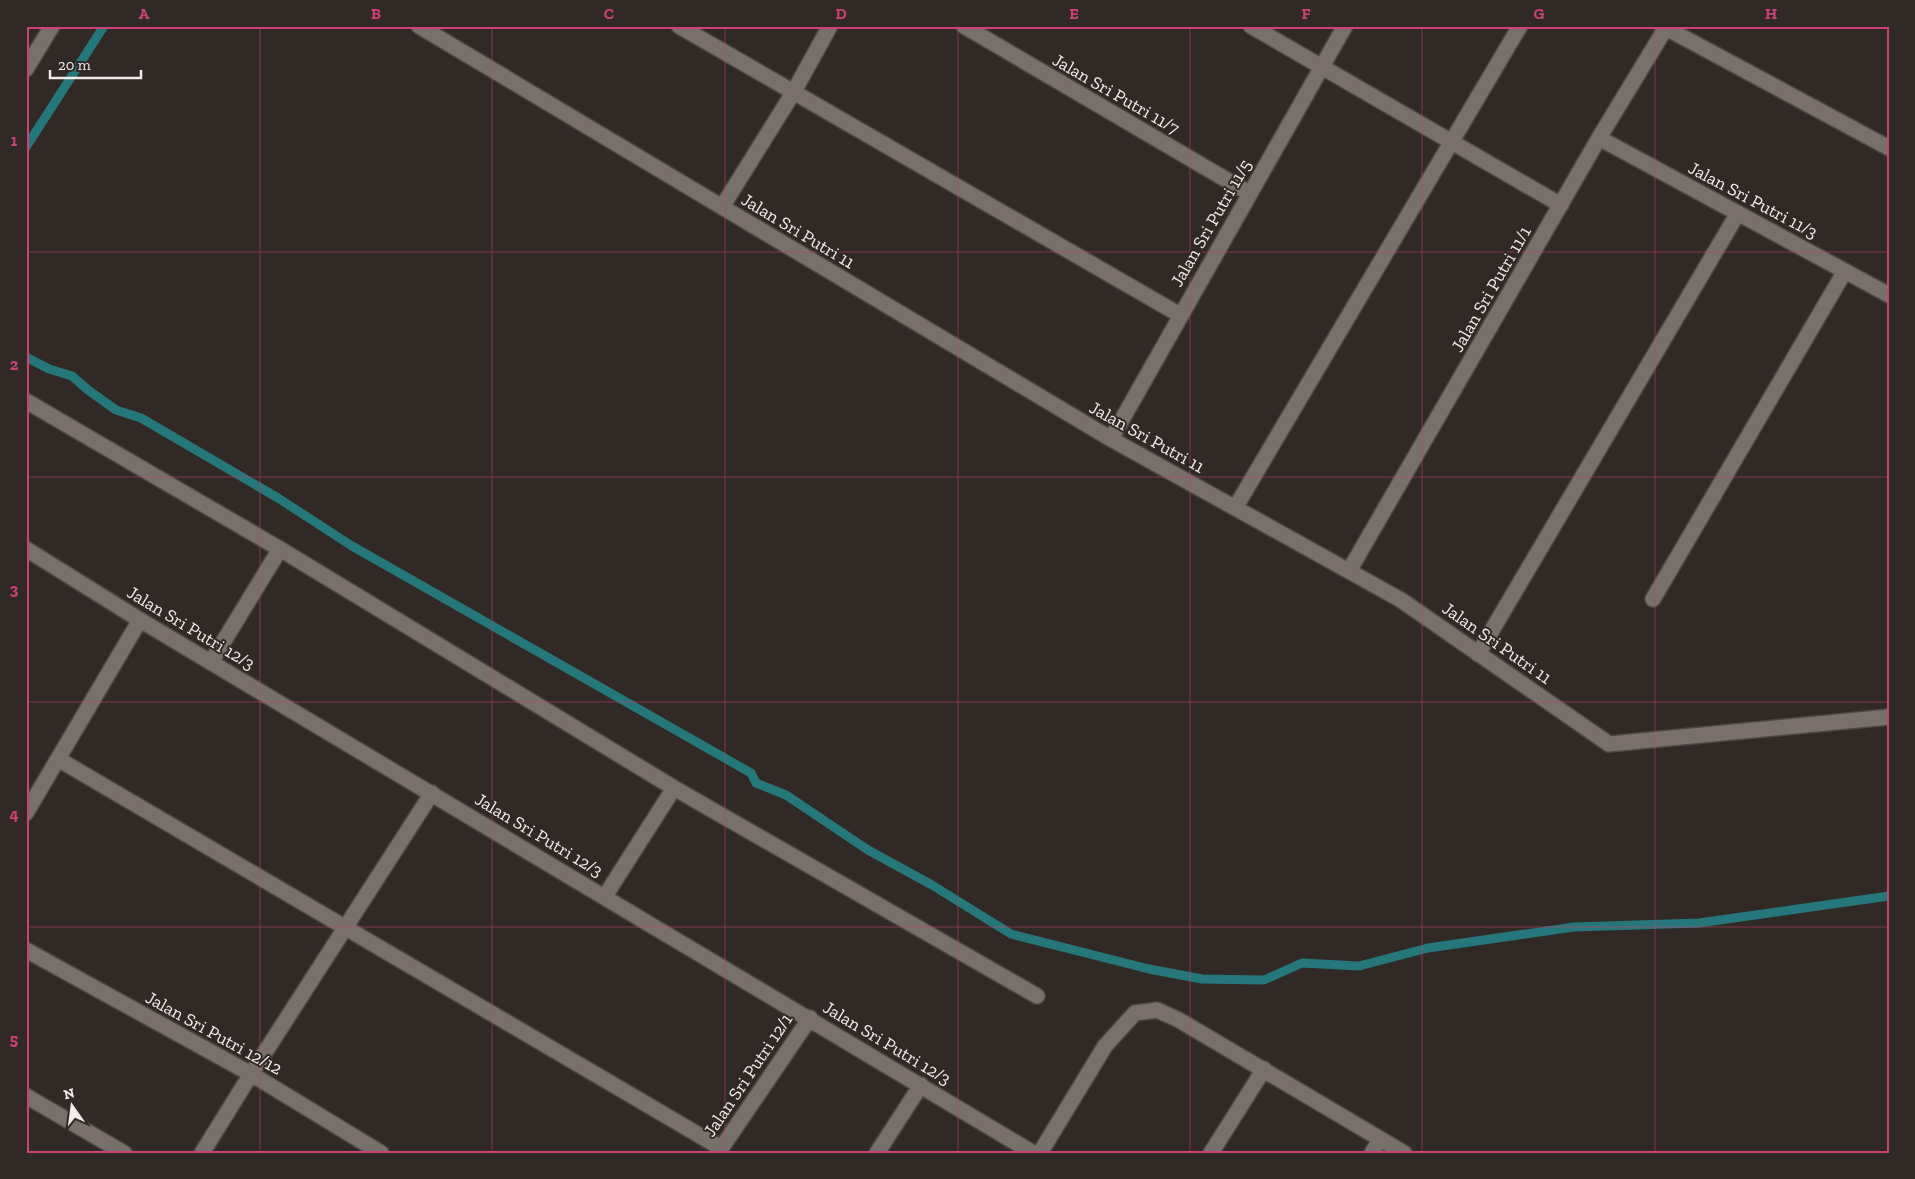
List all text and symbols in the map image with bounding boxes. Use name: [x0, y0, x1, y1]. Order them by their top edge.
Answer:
text: A: [139, 4, 150, 23]
text: B: [371, 4, 381, 23]
text: C: [604, 4, 614, 23]
text: D: [835, 4, 847, 23]
text: E: [1069, 4, 1079, 23]
text: F: [1301, 4, 1311, 23]
text: G: [1534, 4, 1545, 23]
text: H: [1765, 4, 1777, 23]
scale bar: [50, 48, 141, 80]
street label: Jalan Sri Putri 11/7: [1049, 49, 1184, 139]
text: 20 m: [58, 56, 91, 74]
text: 1: [11, 131, 18, 150]
street label: Jalan Sri Putri 11/5: [1166, 155, 1256, 291]
street label: Jalan Sri Putri 11/3: [1685, 157, 1821, 243]
street label: Jalan Sri Putri 11: [737, 189, 859, 273]
street label: Jalan Sri Putri 11/1: [1446, 222, 1536, 356]
text: 2: [10, 355, 19, 374]
street label: Jalan Sri Putri 11: [1086, 396, 1208, 478]
text: 3: [10, 580, 19, 599]
street label: Jalan Sri Putri 12/3: [123, 581, 259, 675]
street label: Jalan Sri Putri 11: [1438, 597, 1556, 689]
street label: Jalan Sri Putri 12/3: [471, 788, 607, 882]
text: 4: [9, 805, 19, 824]
street label: Jalan Sri Putri 12/12: [142, 986, 286, 1080]
street label: Jalan Sri Putri 12/3: [819, 996, 955, 1090]
street label: Jalan Sri Putri 12/1: [699, 1009, 797, 1141]
text: 5: [10, 1030, 18, 1049]
north arrow: [48, 1082, 98, 1132]
text: N: [62, 1084, 77, 1103]

